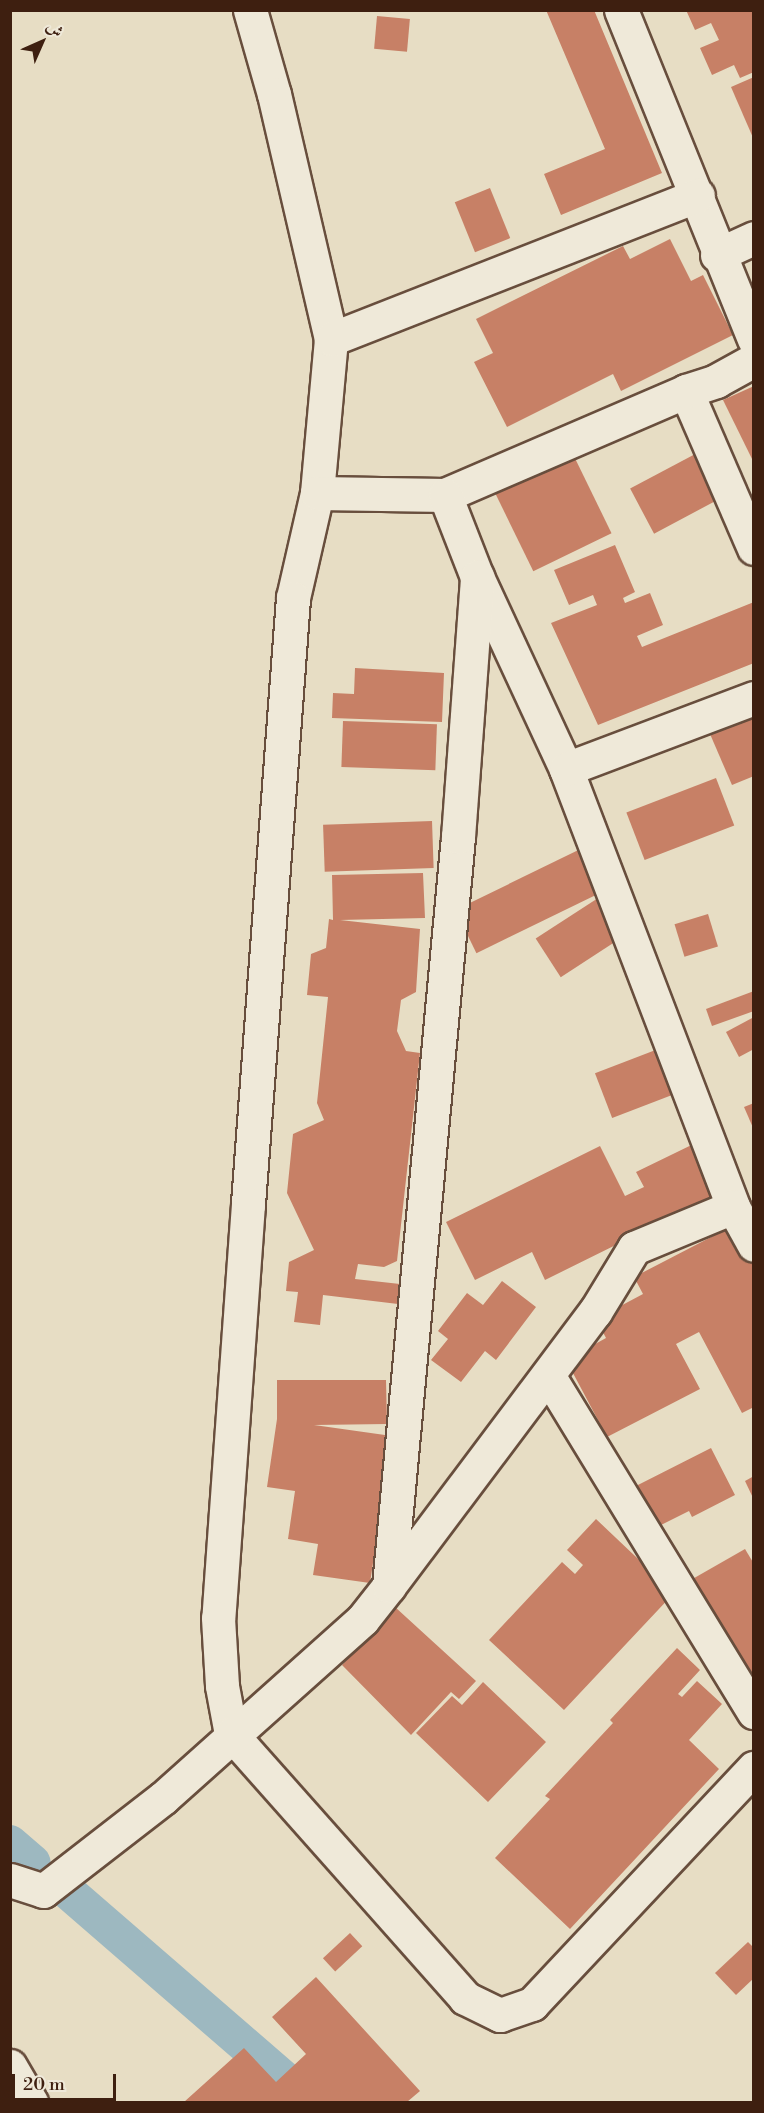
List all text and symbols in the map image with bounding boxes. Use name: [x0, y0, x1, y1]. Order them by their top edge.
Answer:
north arrow: [12, 12, 72, 72]
text: ش: [42, 17, 67, 42]
scale bar: [15, 2062, 118, 2100]
text: 20 m: [23, 2073, 65, 2096]

